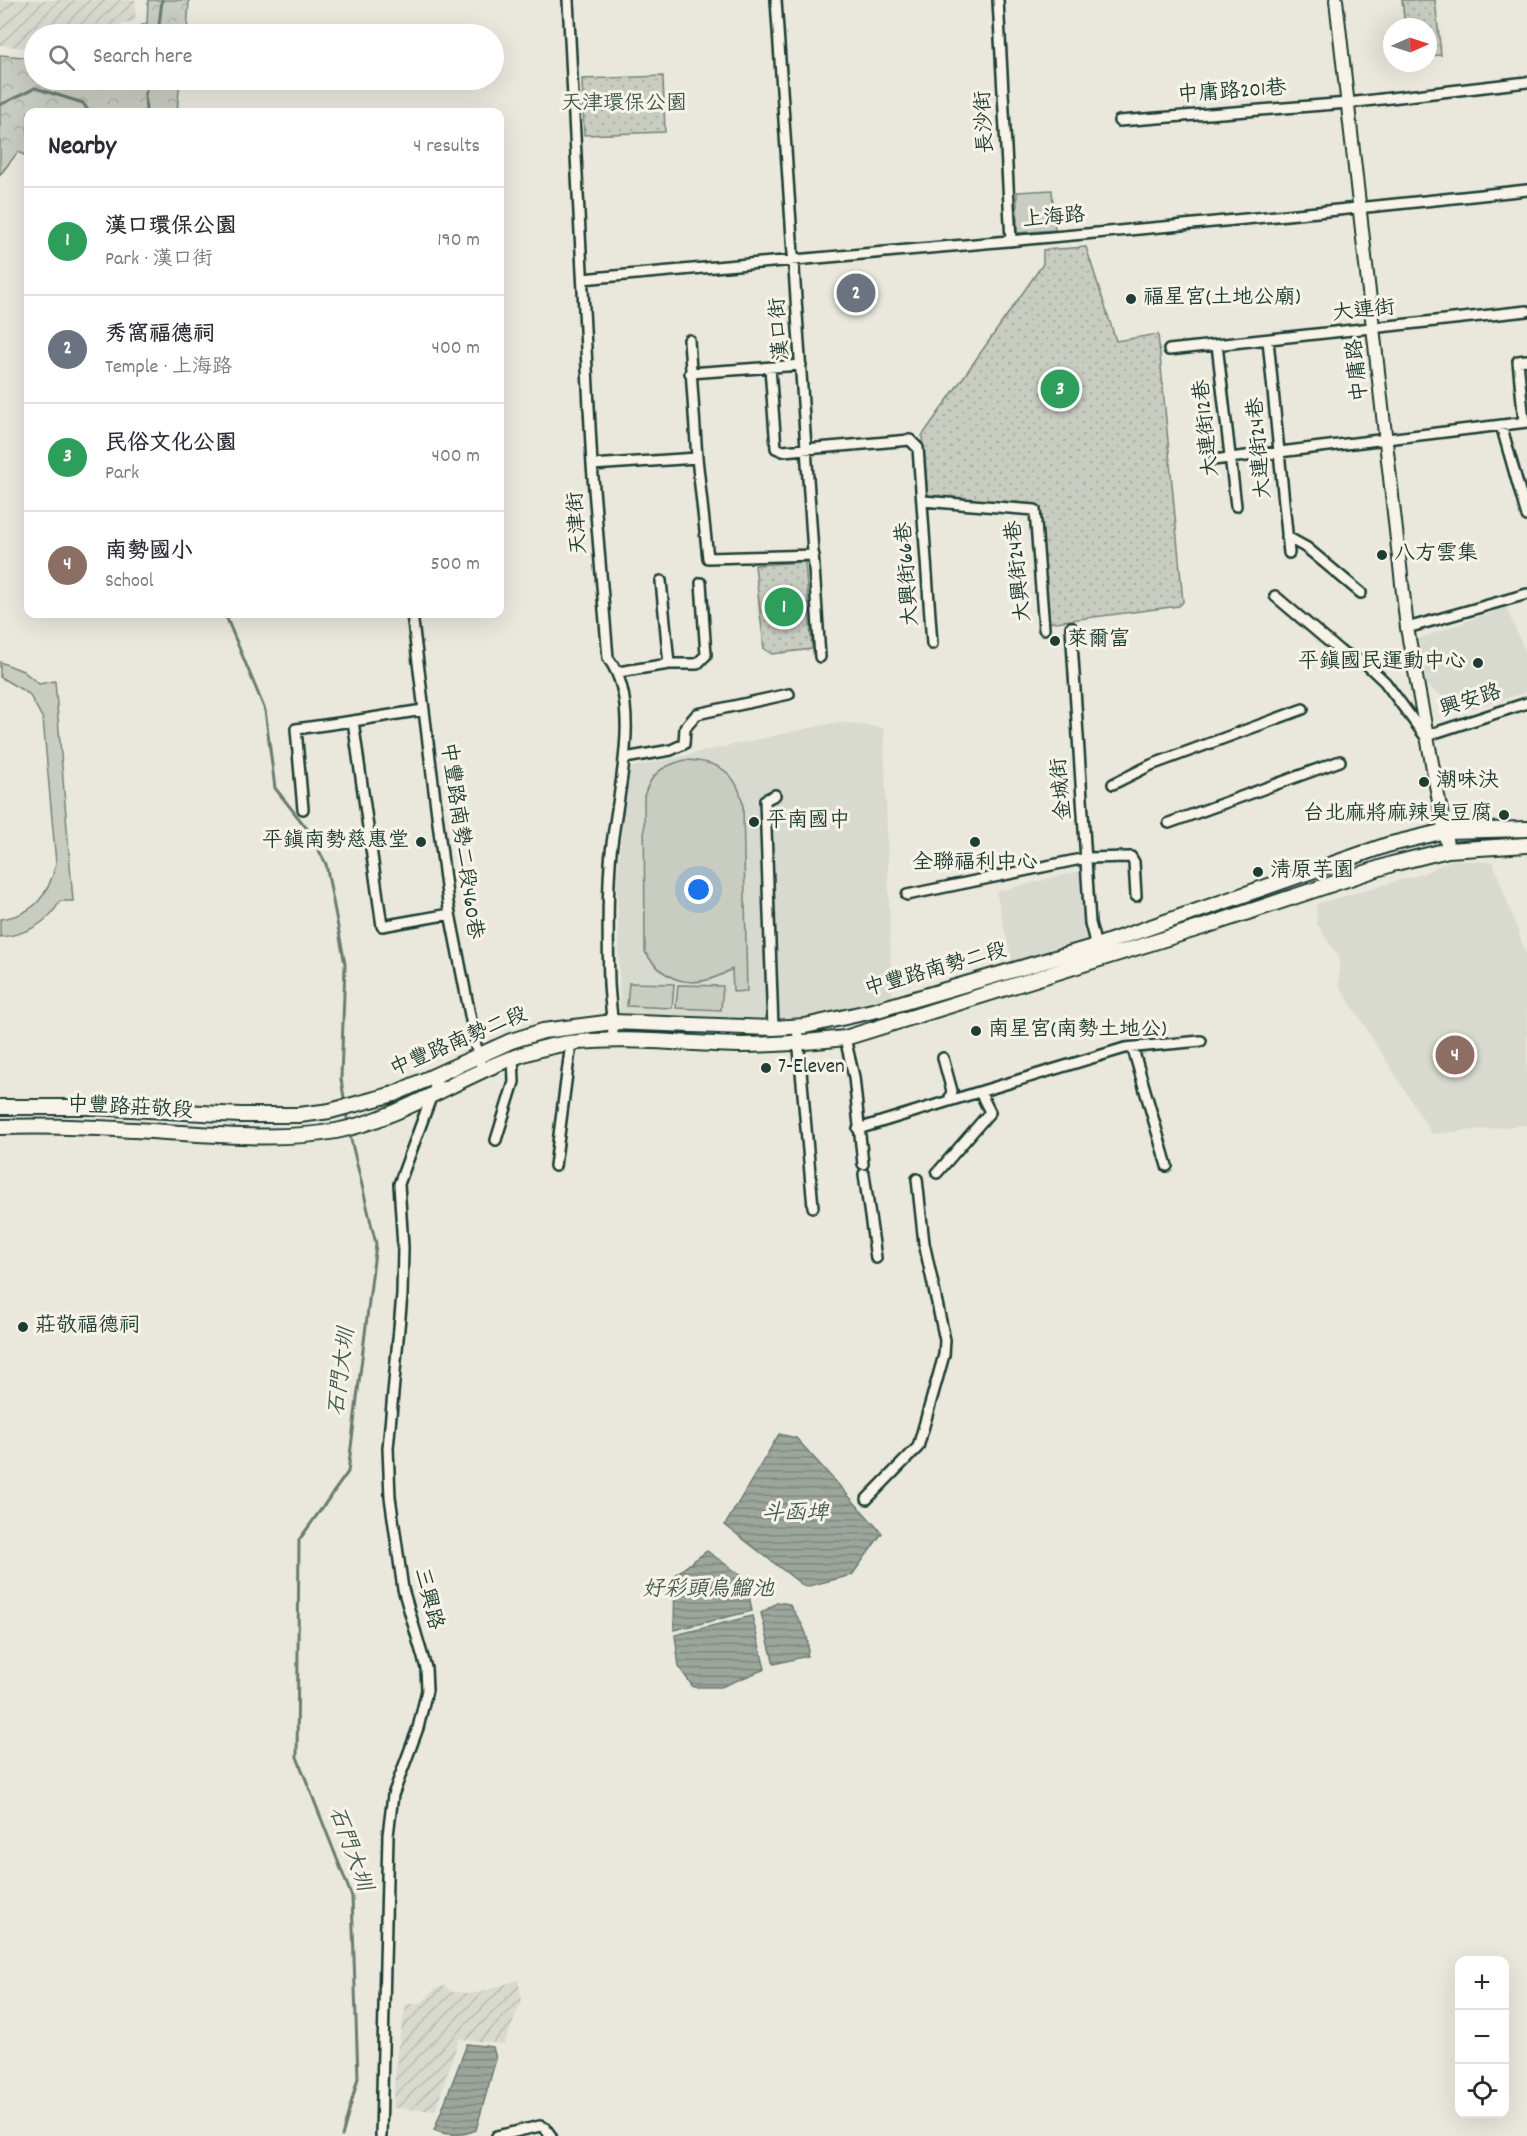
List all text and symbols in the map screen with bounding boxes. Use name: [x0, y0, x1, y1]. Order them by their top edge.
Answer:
north arrow: [1383, 18, 1437, 72]
search box: [24, 24, 504, 90]
icon: search: [45, 41, 78, 74]
text: Search here: [93, 42, 192, 73]
street label: 中庸路201巷: [1176, 74, 1288, 112]
park label: 天津環保公園: [561, 90, 687, 120]
street label: 長沙街: [969, 90, 1003, 154]
text: Nearby: [48, 129, 116, 166]
text: 4 results: [413, 133, 480, 161]
street label: 上海路: [1021, 201, 1087, 237]
text: 漢口環保公園: [105, 212, 237, 243]
text: 1: [65, 227, 70, 255]
text: 190 m: [437, 227, 480, 255]
text: Park · 漢口街: [105, 246, 213, 274]
pin: 2: [836, 270, 876, 316]
place label: 福星宮(土地公廟): [1143, 284, 1301, 314]
marker: 福星宮(土地公廟): [1124, 292, 1138, 306]
street label: 大連街: [1331, 294, 1397, 330]
street label: 漢口街: [764, 297, 798, 361]
text: 秀窩福德祠: [105, 320, 215, 351]
text: 2: [63, 335, 72, 363]
text: 400 m: [432, 335, 480, 363]
street label: 中庸路: [1341, 337, 1377, 403]
text: Temple · 上海路: [105, 354, 232, 382]
pin: 3: [1040, 366, 1080, 412]
street label: 大連街12巷: [1188, 378, 1228, 478]
street label: 大連街24巷: [1242, 396, 1280, 500]
text: 民俗文化公園: [105, 429, 237, 460]
text: 3: [63, 443, 72, 471]
text: 400 m: [432, 443, 480, 471]
text: Park: [105, 460, 139, 488]
street label: 天津街: [562, 491, 596, 555]
street label: 大興街24巷: [1000, 519, 1040, 623]
street label: 大興街66巷: [890, 521, 928, 627]
text: 南勢國小: [105, 537, 193, 568]
place label: 八方雲集: [1394, 540, 1478, 570]
marker: 八方雲集: [1375, 548, 1389, 562]
text: 4: [63, 551, 72, 579]
text: 500 m: [431, 551, 480, 579]
text: School: [105, 568, 154, 596]
pin: 1: [764, 584, 804, 630]
place label: 萊爾富: [1067, 626, 1130, 656]
marker: 萊爾富: [1048, 634, 1062, 648]
place label: 平鎮國民運動中心: [1298, 648, 1466, 678]
marker: 平鎮國民運動中心: [1471, 656, 1485, 670]
street label: 興安路: [1436, 678, 1506, 726]
street label: 中豐路南勢二段460巷: [431, 741, 489, 941]
street label: 金城街: [1045, 756, 1081, 822]
place label: 潮味決: [1436, 767, 1499, 797]
marker: 潮味決: [1417, 775, 1431, 789]
place label: 台北麻將麻辣臭豆腐: [1303, 800, 1492, 830]
place label: 平南國中: [766, 807, 850, 837]
marker: 台北麻將麻辣臭豆腐: [1497, 808, 1511, 822]
marker: 平南國中: [747, 815, 761, 829]
place label: 平鎮南勢慈惠堂: [262, 827, 409, 857]
marker: 平鎮南勢慈惠堂: [414, 835, 428, 849]
marker: 全聯福利中心: [968, 835, 982, 849]
place label: 全聯福利中心: [912, 849, 1038, 879]
place label: 清原芋園: [1270, 857, 1354, 887]
marker: 清原芋園: [1251, 865, 1265, 879]
your location: [684, 875, 713, 904]
street label: 中豐路南勢二段: [861, 936, 1011, 1006]
street label: 中豐路南勢二段: [385, 1000, 533, 1086]
place label: 南星宮(南勢土地公): [988, 1016, 1167, 1046]
marker: 南星宮(南勢土地公): [969, 1024, 983, 1038]
pin: 4: [1436, 1032, 1474, 1078]
place label: 7-Eleven: [778, 1053, 845, 1083]
marker: 7-Eleven: [759, 1061, 773, 1075]
street label: 中豐路莊敬段: [66, 1091, 194, 1127]
place label: 莊敬福德祠: [35, 1312, 140, 1342]
marker: 莊敬福德祠: [16, 1320, 30, 1334]
water label: 石門大圳: [322, 1324, 364, 1418]
water label: 斗函埤: [762, 1499, 830, 1530]
street label: 三興路: [405, 1565, 449, 1633]
water label: 好彩頭烏鰡池: [642, 1575, 775, 1606]
water label: 石門大圳: [319, 1802, 379, 1898]
map controls: [1455, 1956, 1509, 2118]
button: +: [1455, 1956, 1509, 2010]
button: −: [1455, 2010, 1509, 2064]
button: locate: [1455, 2064, 1509, 2118]

